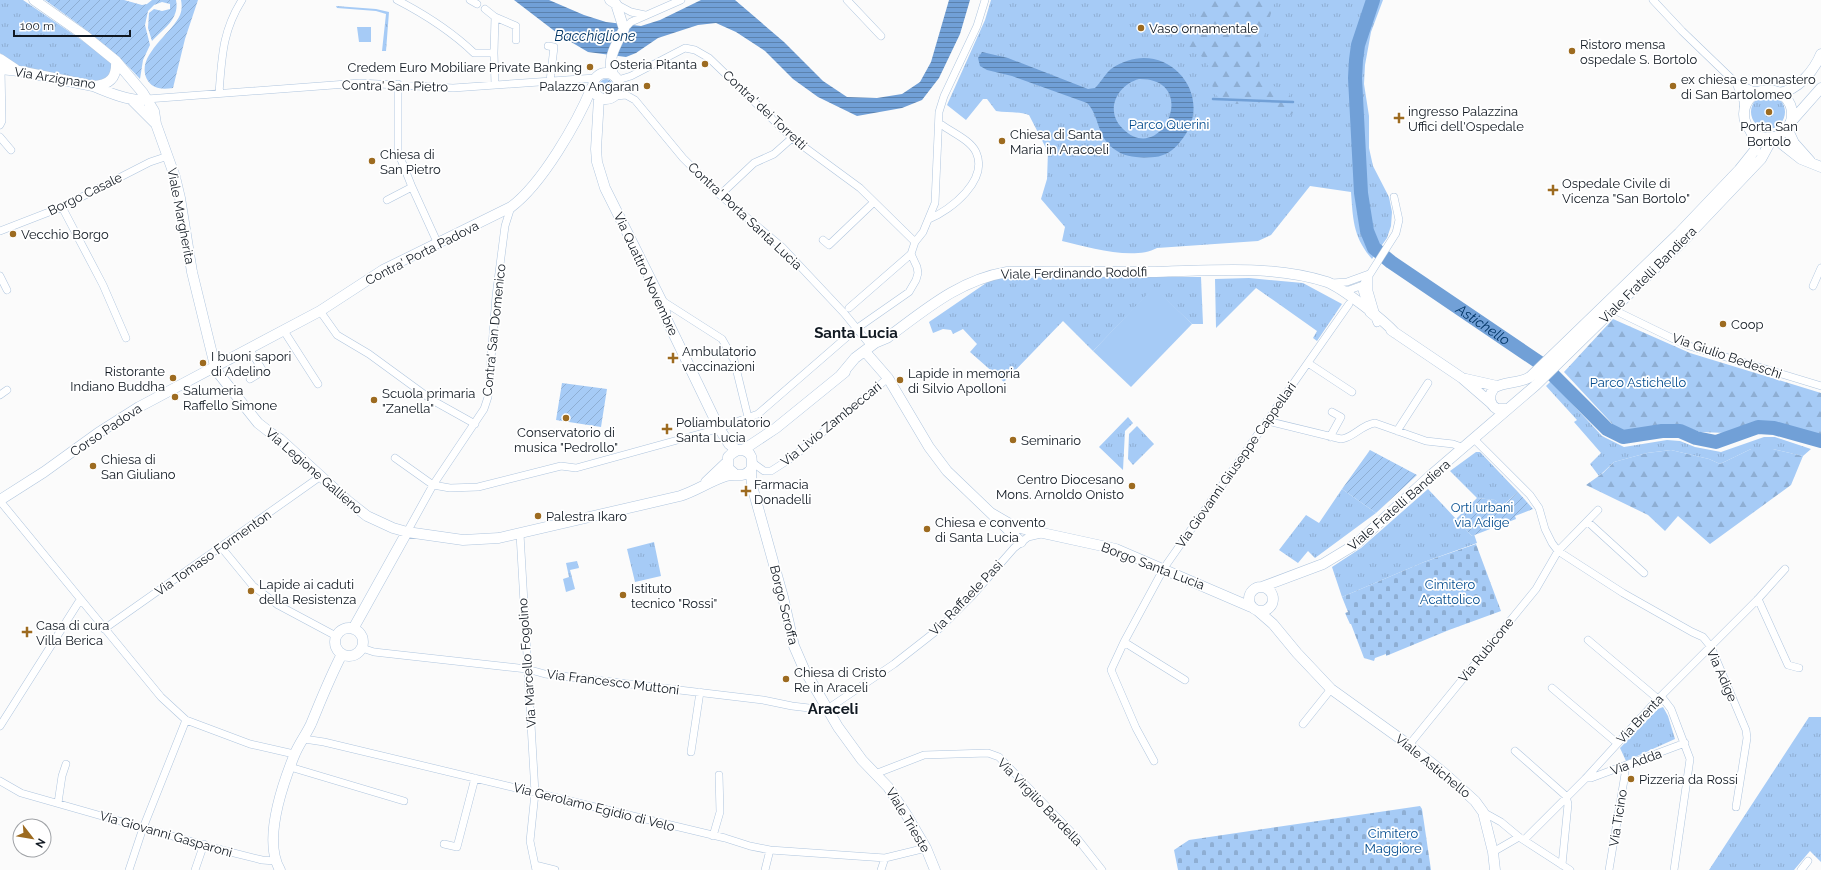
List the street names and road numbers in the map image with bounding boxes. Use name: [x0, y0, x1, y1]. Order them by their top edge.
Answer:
street label: Via Arzignano: [13, 64, 97, 92]
street label: Contra' dei Torretti: [720, 67, 810, 153]
street label: Contra' San Pietro: [342, 78, 449, 94]
street label: Contra' Porta Santa Lucia: [685, 159, 805, 273]
street label: Viale Margherita: [164, 166, 198, 266]
street label: Borgo Casale: [46, 169, 125, 218]
street label: Via Quattro Novembre: [611, 210, 681, 338]
street label: Contra' Porta Padova: [363, 218, 481, 288]
street label: Viale Fratelli Bandiera: [1597, 224, 1699, 326]
street label: Contra' San Domenico: [480, 263, 508, 397]
street label: Viale Ferdinando Rodolfi: [1001, 264, 1147, 282]
street label: Via Giulio Bedeschi: [1670, 330, 1784, 382]
street label: Via Livio Zambeccari: [778, 379, 884, 469]
street label: Via Giovanni Giuseppe Cappellari: [1173, 379, 1299, 551]
street label: Corso Padova: [67, 401, 145, 459]
street label: Via Legione Gallieno: [262, 425, 366, 517]
street label: Viale Fratelli Bandiera: [1345, 457, 1453, 553]
street label: Via Tomaso Formenton: [152, 507, 274, 599]
street label: Borgo Santa Lucia: [1099, 539, 1207, 593]
street label: Via Raffaele Pasi: [926, 557, 1006, 639]
street label: Borgo Scroffa: [767, 564, 801, 646]
street label: Via Marcello Fogolino: [515, 597, 539, 728]
street label: Via Rubicone: [1455, 614, 1517, 685]
street label: Via Adige: [1704, 646, 1741, 704]
street label: Via Francesco Muttoni: [546, 666, 680, 698]
street label: Via Brenta: [1613, 691, 1667, 747]
street label: Viale Astichello: [1392, 731, 1474, 801]
street label: Via Adda: [1608, 746, 1664, 778]
street label: Via Virgilio Bardella: [994, 755, 1086, 849]
street label: Via Gerolamo Egidio di Velo: [512, 780, 677, 834]
street label: Viale Trieste: [883, 785, 933, 855]
street label: Via Ticino: [1606, 788, 1630, 848]
street label: Via Giovanni Gasparoni: [98, 808, 234, 860]

